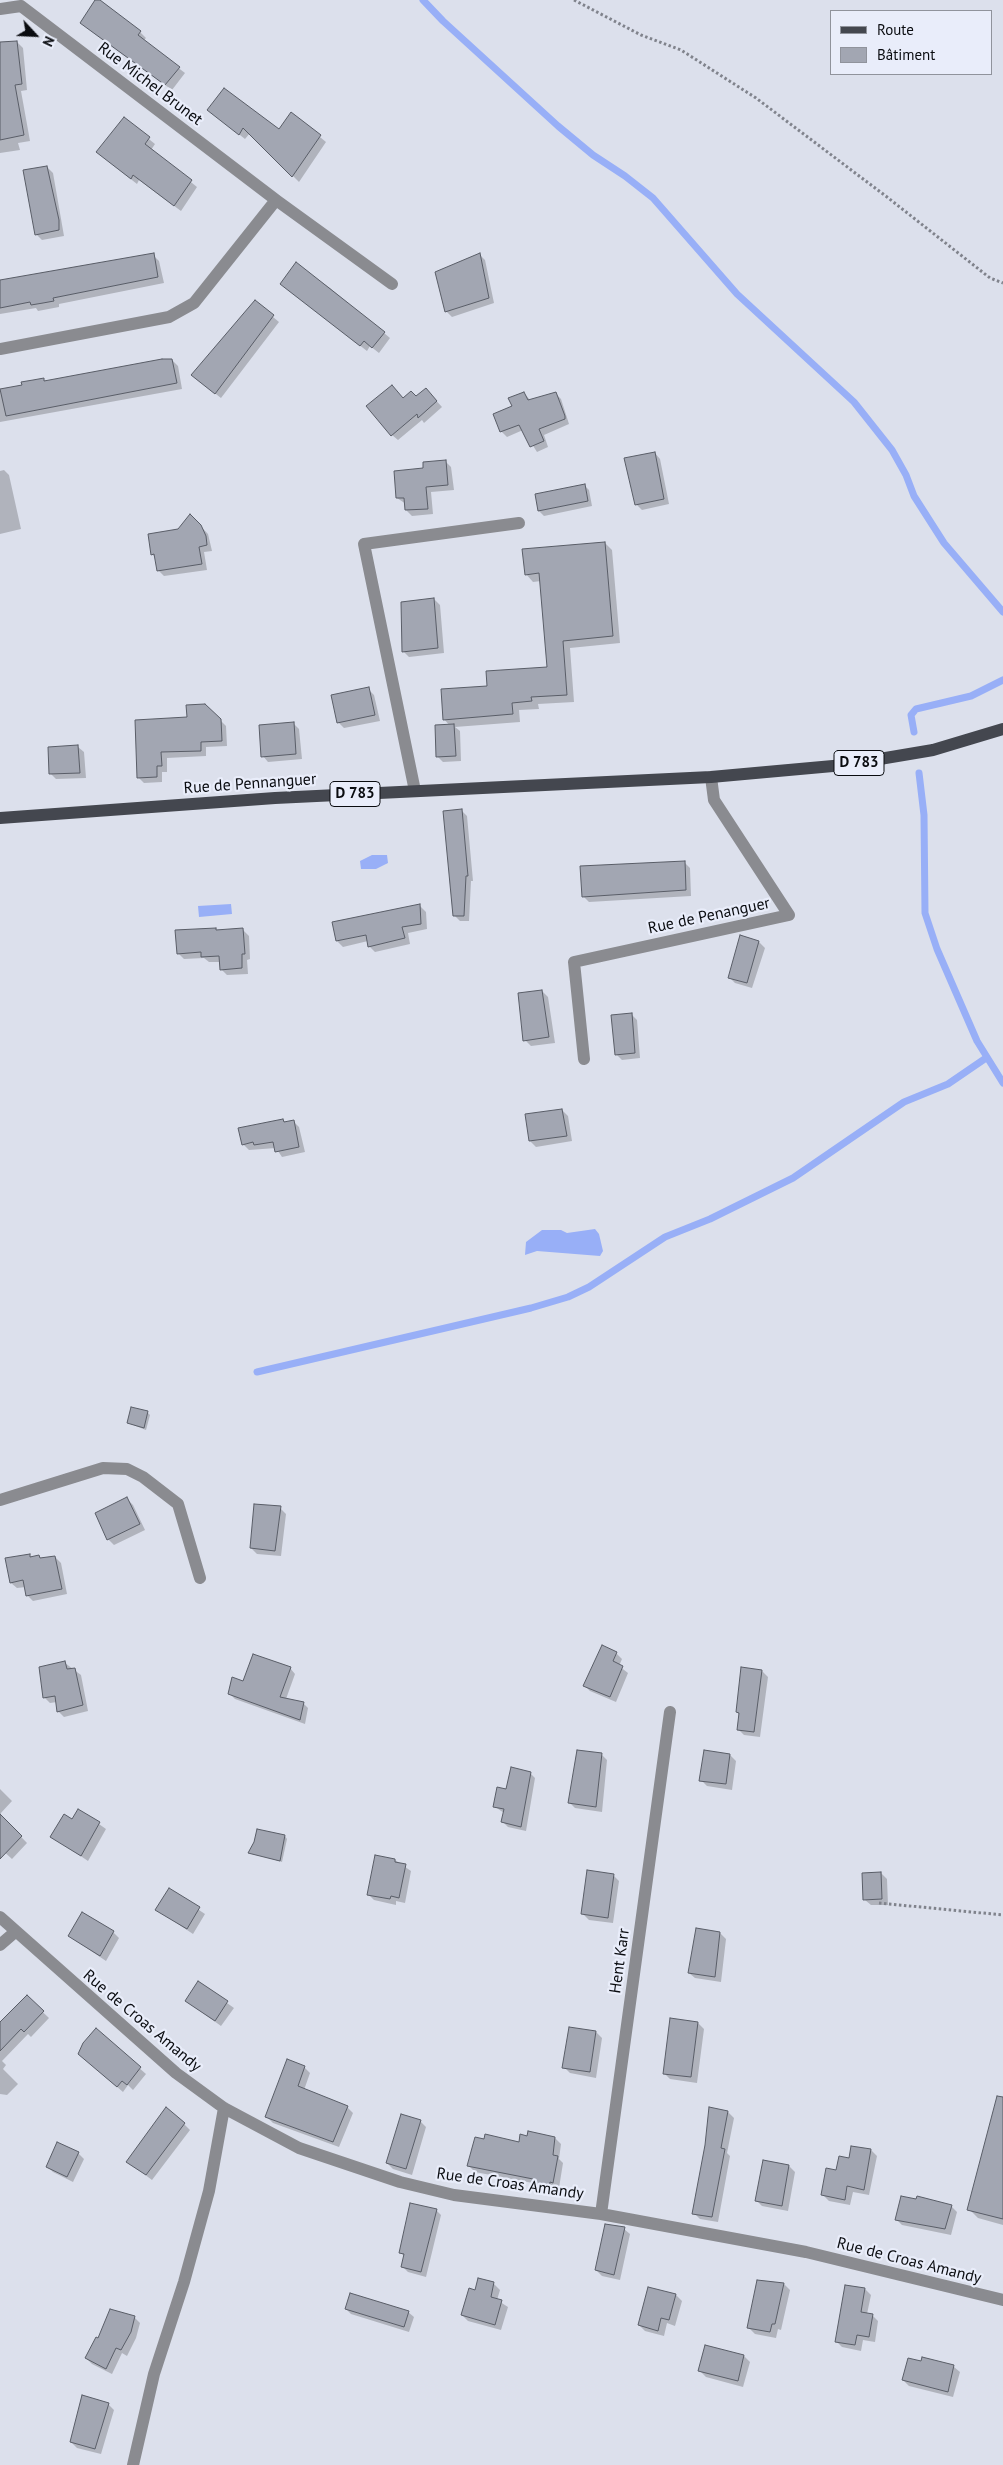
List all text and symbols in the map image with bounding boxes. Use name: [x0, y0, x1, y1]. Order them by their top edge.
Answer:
north arrow: [10, 10, 60, 60]
legend: [830, 10, 993, 75]
text: Route: [877, 20, 914, 39]
text: N: [38, 33, 59, 49]
street label: Rue Michel Brunet: [94, 38, 206, 130]
text: Bâtiment: [877, 45, 935, 64]
road number: D 783: [834, 750, 884, 776]
street label: Rue de Pennanguer: [183, 770, 317, 798]
road number: D 783: [330, 782, 380, 806]
street label: Rue de Penanguer: [646, 894, 772, 938]
street label: Hent Karr: [606, 1927, 634, 1995]
street label: Rue de Croas Amandy: [79, 1966, 205, 2076]
street label: Rue de Croas Amandy: [435, 2164, 585, 2204]
street label: Rue de Croas Amandy: [835, 2234, 983, 2288]

